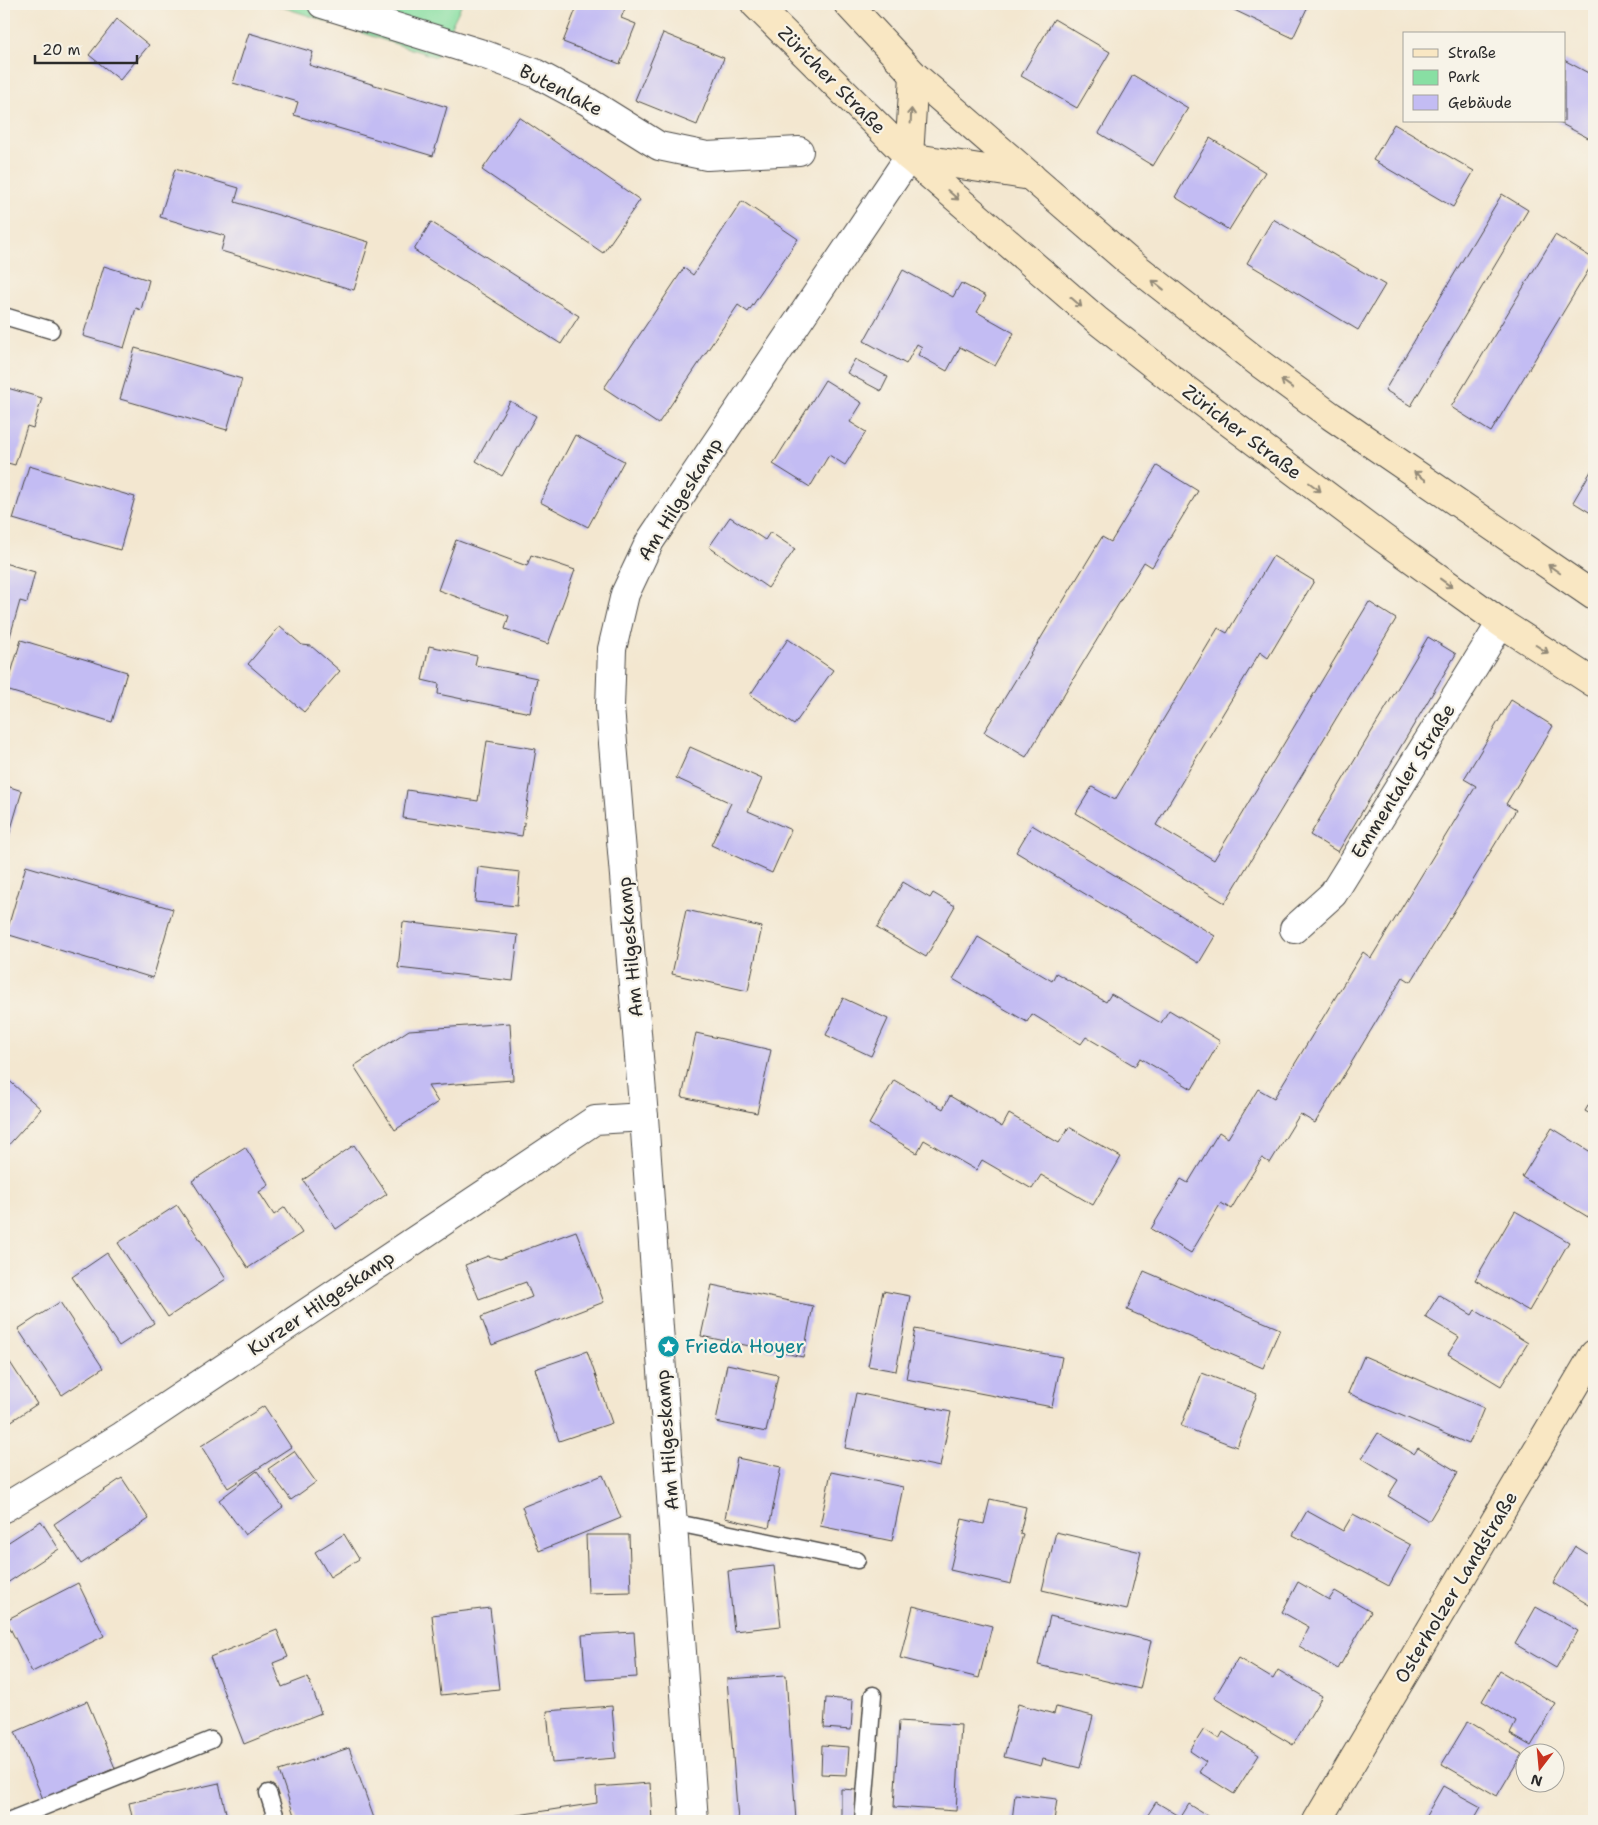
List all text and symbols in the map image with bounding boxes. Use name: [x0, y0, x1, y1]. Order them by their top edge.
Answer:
street label: Züricher Straße: [773, 21, 891, 139]
scale bar: [35, 32, 138, 64]
legend: [1403, 32, 1566, 122]
text: 20 m: [42, 40, 81, 60]
text: Straße: [1448, 43, 1496, 63]
street label: Butenlake: [515, 58, 607, 122]
text: Park: [1448, 67, 1480, 87]
text: Gebäude: [1448, 93, 1512, 113]
one-way arrow: [907, 108, 916, 124]
one-way arrow: [947, 190, 960, 201]
one-way arrow: [1152, 279, 1165, 290]
one-way arrow: [1069, 297, 1082, 308]
street label: Züricher Straße: [1177, 379, 1307, 485]
one-way arrow: [1280, 379, 1294, 389]
street label: Am Hilgeskamp: [632, 433, 728, 565]
one-way arrow: [1414, 471, 1428, 481]
one-way arrow: [1308, 482, 1322, 492]
one-way arrow: [1547, 563, 1561, 574]
one-way arrow: [1439, 578, 1452, 589]
one-way arrow: [1534, 645, 1548, 655]
street label: Emmentaler Straße: [1345, 699, 1461, 863]
street label: Am Hilgeskamp: [611, 876, 649, 1018]
street label: Kurzer Hilgeskamp: [243, 1245, 399, 1361]
place icon: Frieda Hoyer: [657, 1334, 681, 1358]
place label: Frieda Hoyer: [685, 1334, 804, 1359]
street label: Am Hilgeskamp: [650, 1369, 684, 1511]
street label: Osterholzer Landstraße: [1389, 1486, 1523, 1688]
north arrow: [1516, 1742, 1566, 1792]
text: N: [1529, 1770, 1544, 1791]

